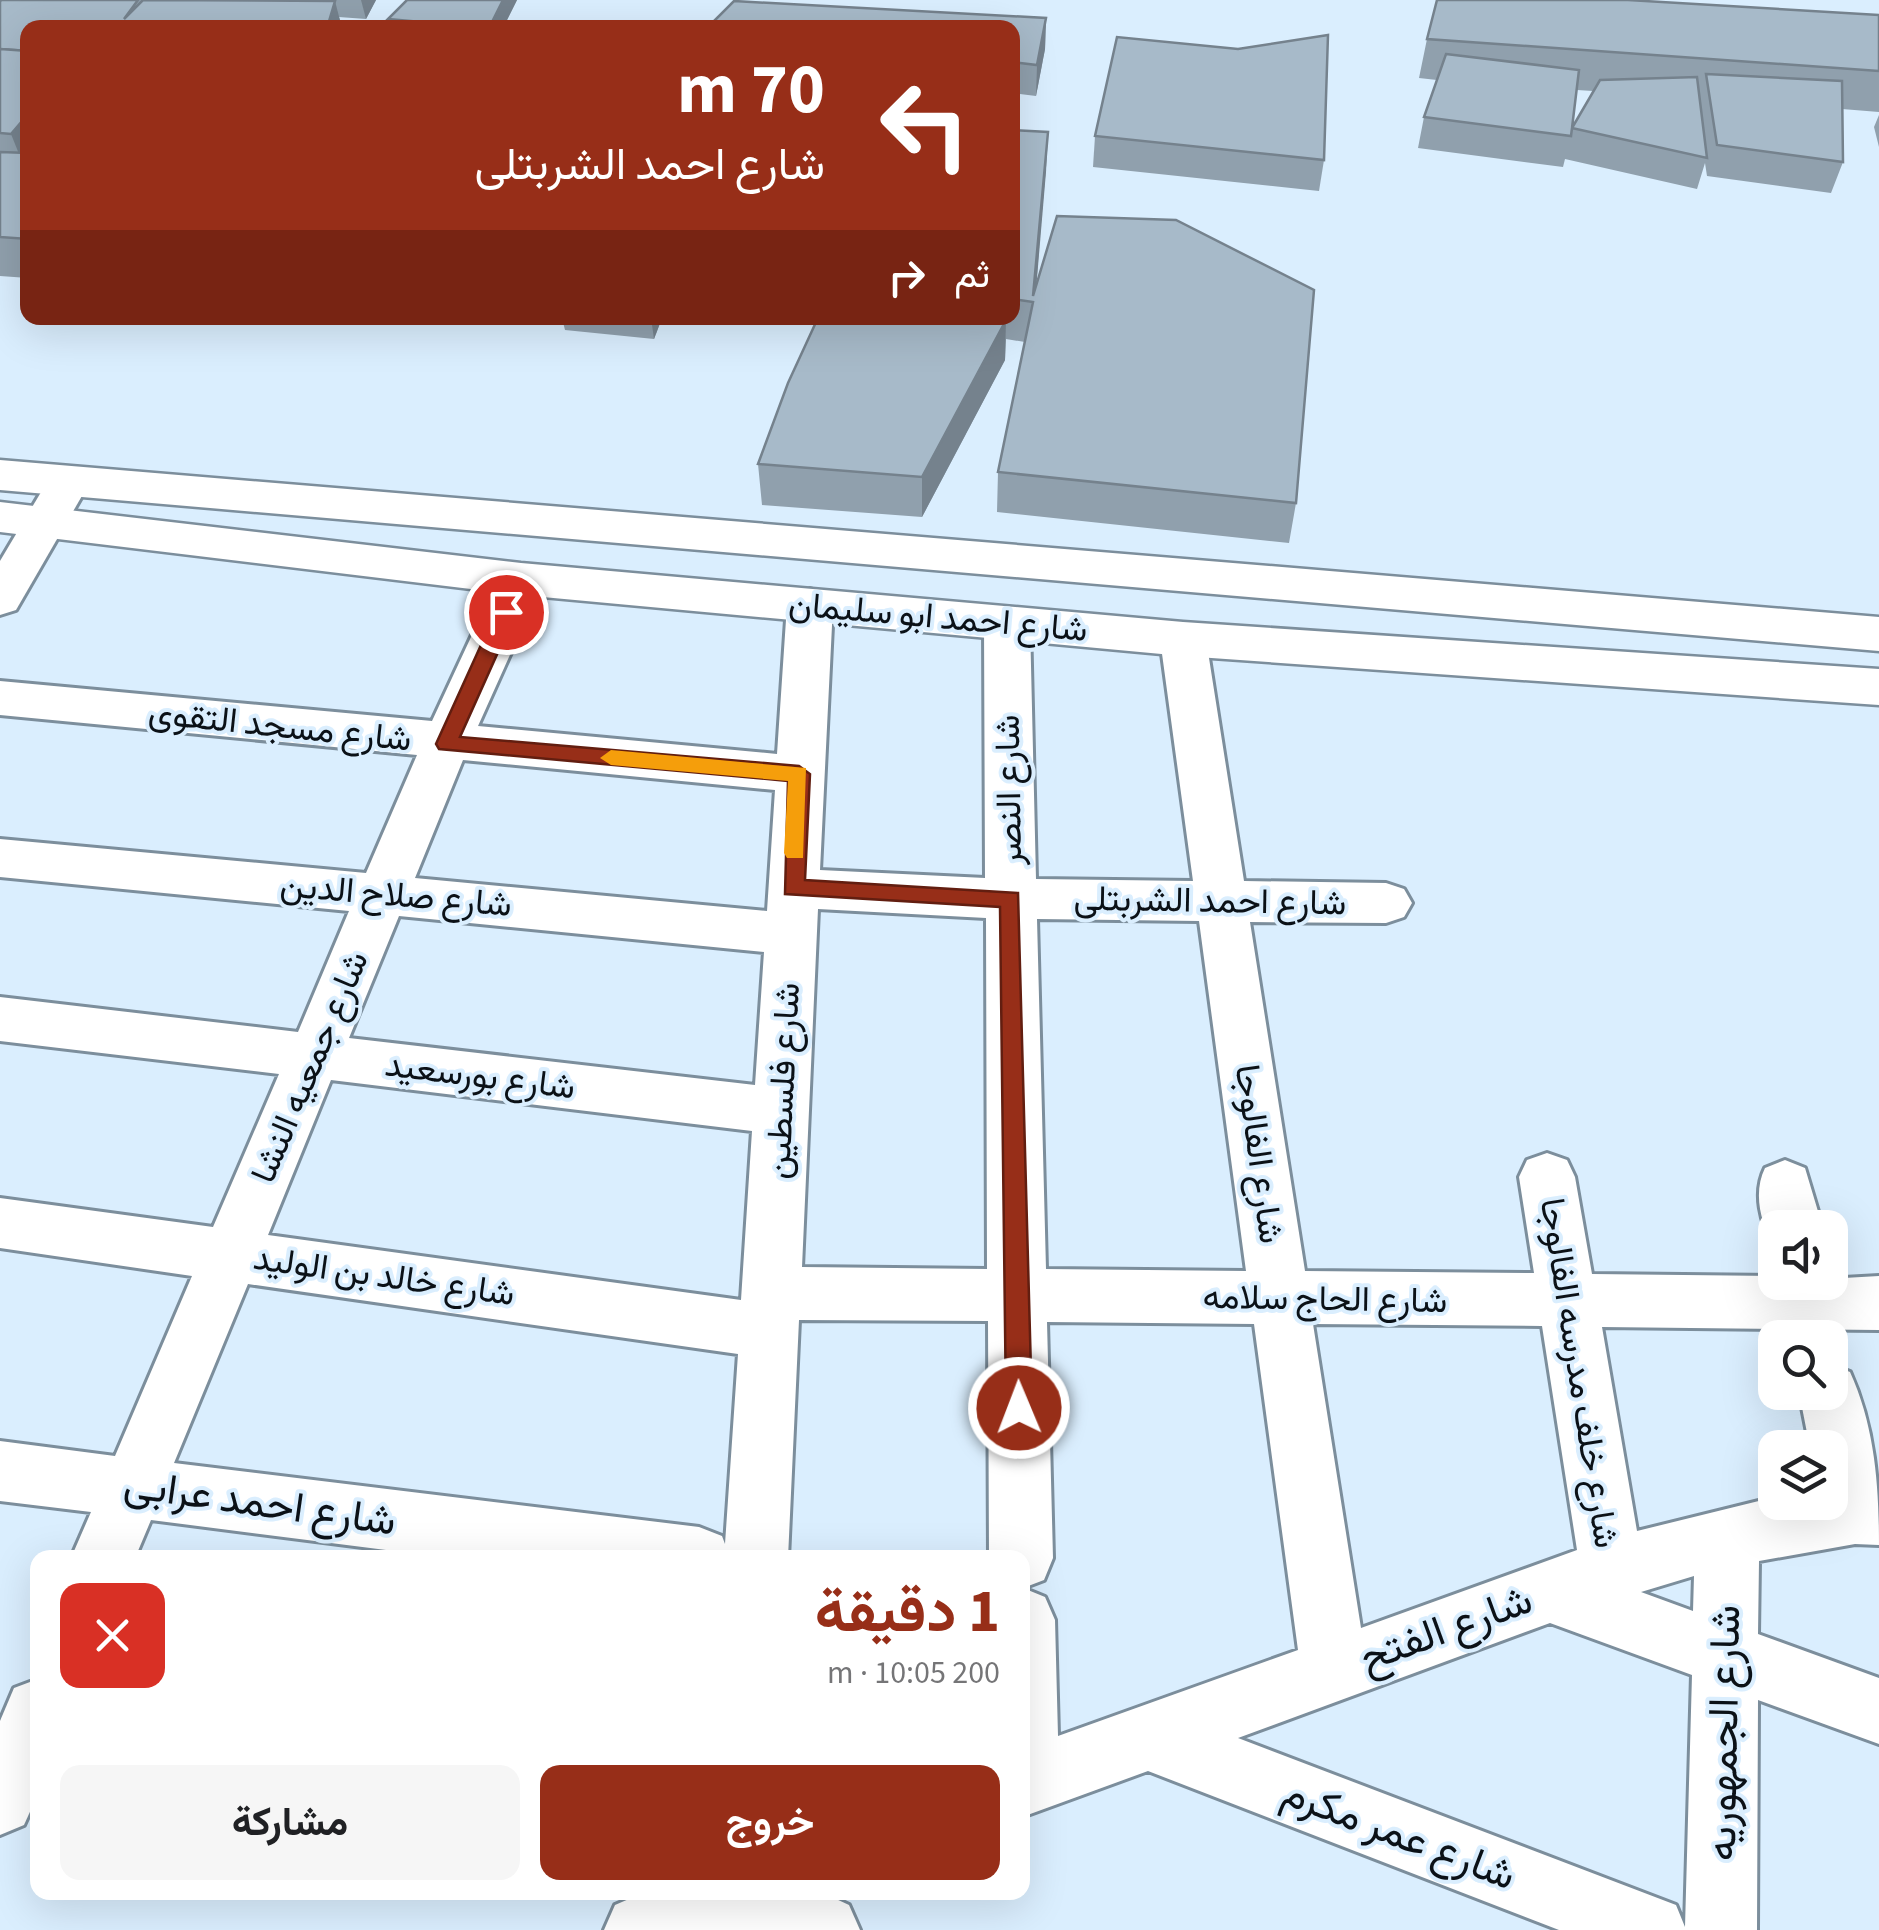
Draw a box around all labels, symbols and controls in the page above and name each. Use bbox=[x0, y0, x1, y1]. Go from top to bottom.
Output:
text: 70 m bbox=[677, 40, 825, 140]
icon: left bbox=[860, 60, 990, 190]
text: شارع احمد الشربتلى bbox=[475, 133, 825, 197]
text: ثم bbox=[954, 248, 990, 302]
icon: right bbox=[879, 250, 934, 305]
pin bbox=[464, 570, 549, 655]
street label: شارع احمد ابو سليمان bbox=[786, 579, 1090, 655]
icon: arrive bbox=[479, 585, 534, 640]
street label: شارع مسجد التقوى bbox=[146, 687, 414, 765]
street label: شارع النصر bbox=[983, 714, 1035, 867]
street label: شارع صلاح الدين bbox=[278, 860, 514, 930]
street label: شارع احمد الشربتلى bbox=[1073, 874, 1347, 928]
street label: شارع جمعيه النشا bbox=[239, 943, 381, 1191]
street label: شارع فلسطين bbox=[753, 981, 813, 1181]
street label: شارع بورسعيد bbox=[382, 1040, 578, 1112]
street label: شارع الفالوجا bbox=[1222, 1061, 1296, 1247]
street label: شارع خلف مدرسه الفالوجا bbox=[1527, 1194, 1631, 1552]
map controls bbox=[1758, 1210, 1848, 1520]
button: sound bbox=[1758, 1210, 1848, 1300]
street label: شارع خالد بن الوليد bbox=[250, 1233, 518, 1319]
street label: شارع الحاج سلامه bbox=[1202, 1272, 1448, 1326]
button: search bbox=[1758, 1320, 1848, 1410]
position arrow bbox=[967, 1356, 1071, 1460]
button: layers bbox=[1758, 1430, 1848, 1520]
street label: شارع احمد عرابى bbox=[120, 1454, 400, 1552]
text: 1 دقيقة bbox=[815, 1570, 1000, 1655]
street label: شارع الفتح bbox=[1351, 1570, 1541, 1688]
button: close bbox=[60, 1583, 165, 1688]
street label: شارع الجمهوريه bbox=[1692, 1604, 1756, 1862]
text: 200 m · 10:05 bbox=[827, 1650, 1000, 1696]
street label: شارع عمر مكرم bbox=[1274, 1762, 1524, 1906]
button: مشاركة bbox=[60, 1765, 520, 1880]
button: خروج bbox=[540, 1765, 1000, 1880]

